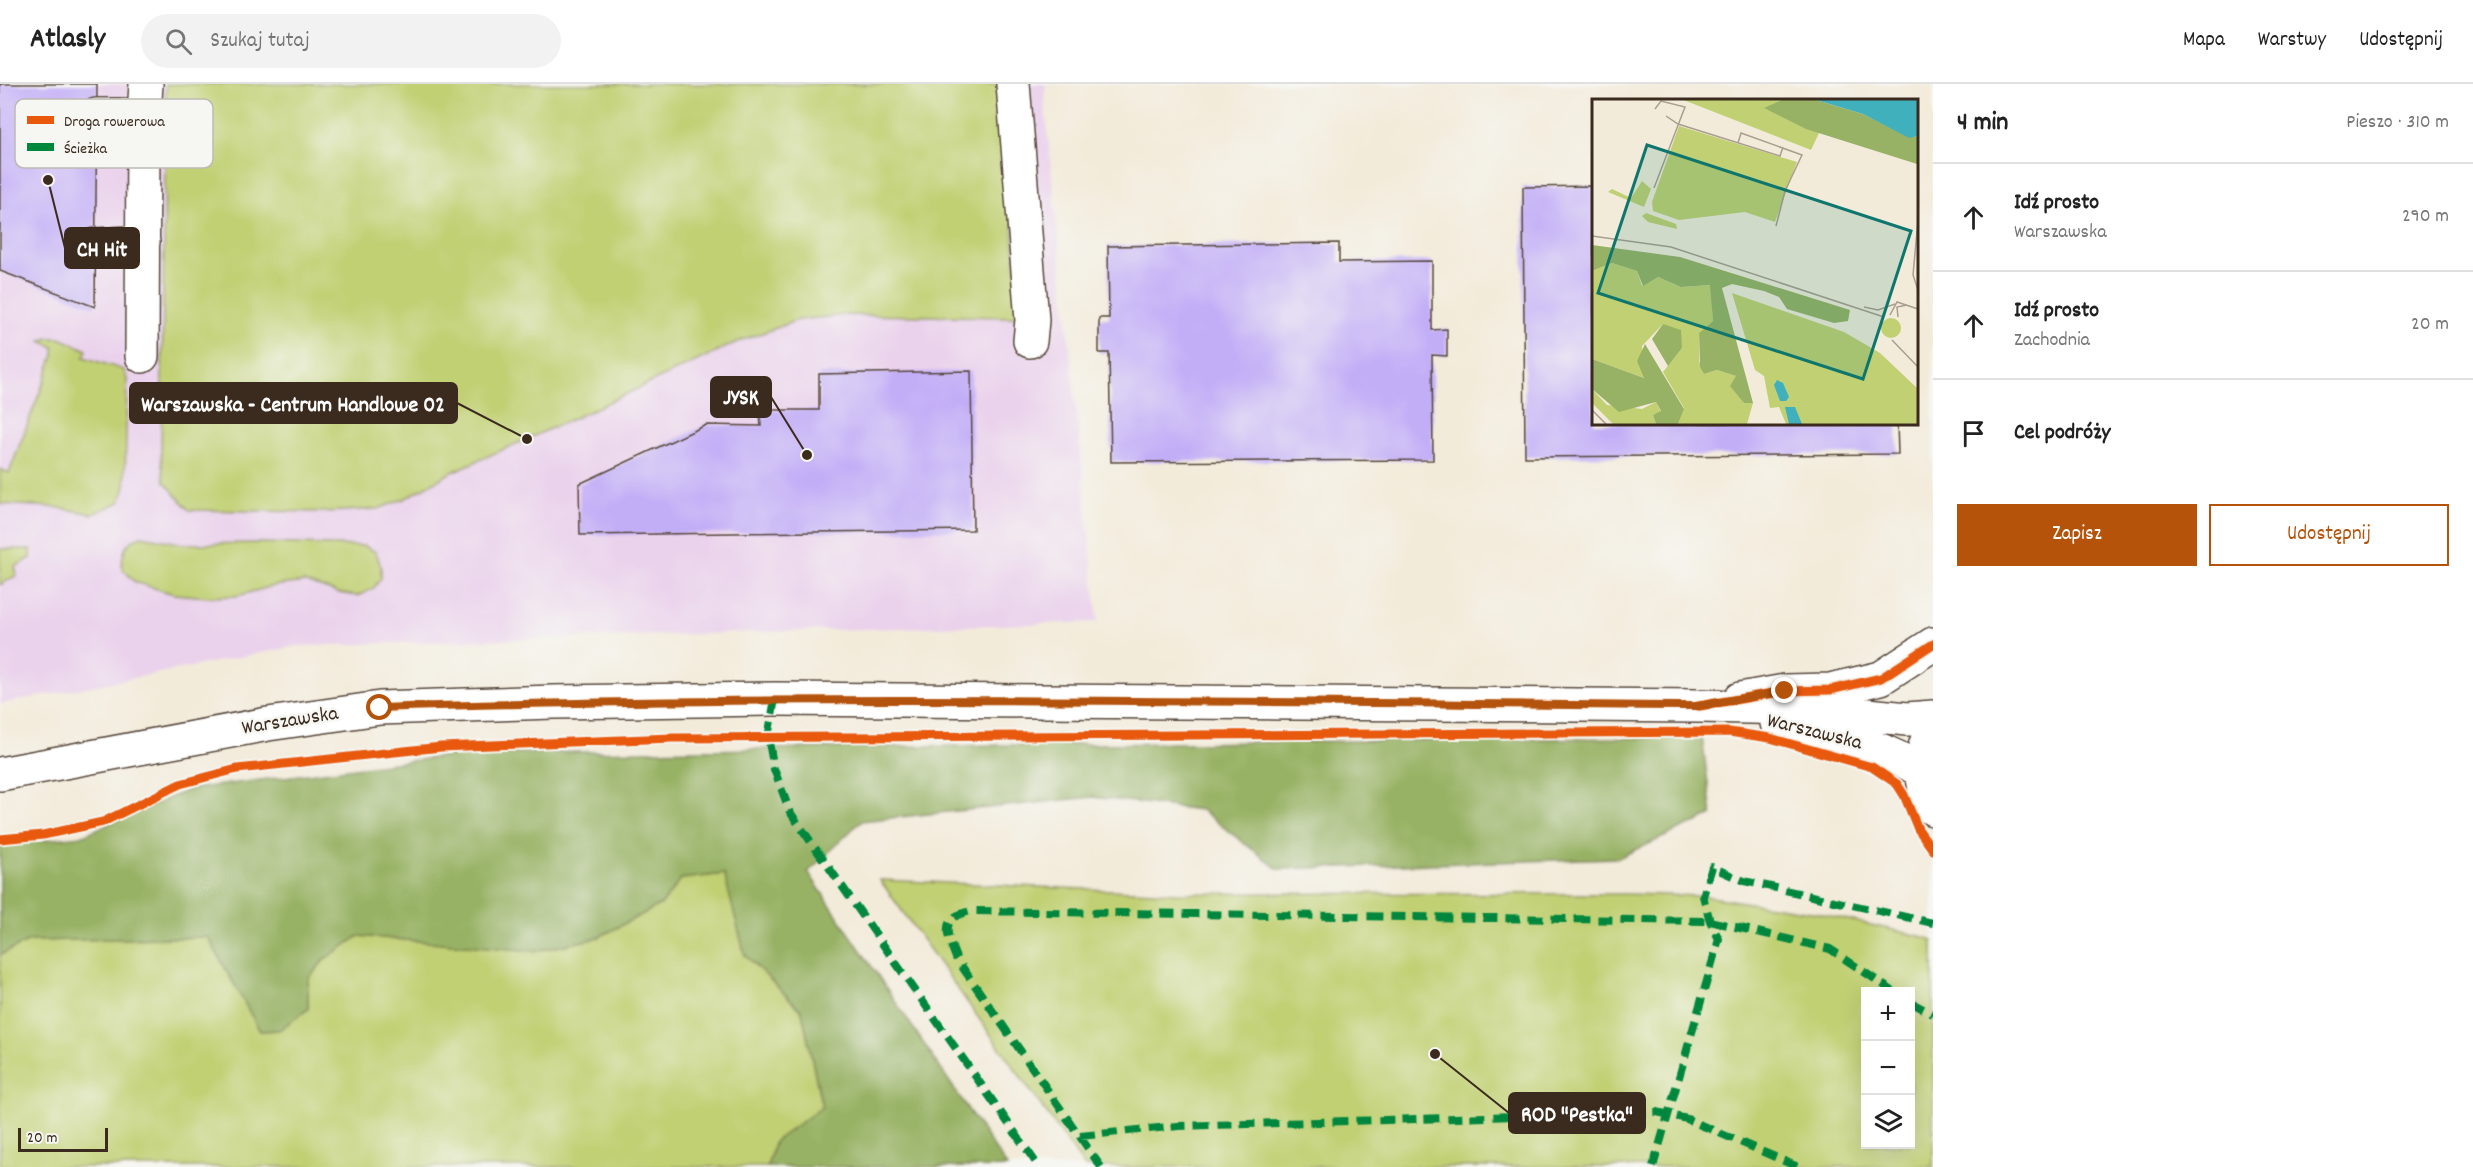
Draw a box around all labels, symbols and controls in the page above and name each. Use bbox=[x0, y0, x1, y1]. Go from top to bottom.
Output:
search box bbox=[141, 14, 561, 68]
text: Atlasly bbox=[30, 21, 105, 61]
icon: search bbox=[162, 25, 195, 58]
text: Szukaj tutaj bbox=[210, 26, 310, 57]
text: Mapa bbox=[2183, 26, 2225, 56]
text: Warstwy bbox=[2258, 26, 2326, 56]
text: Udostępnij bbox=[2359, 26, 2443, 56]
legend bbox=[15, 99, 213, 168]
inset map bbox=[1592, 99, 1918, 424]
text: 4 min bbox=[1957, 105, 2008, 142]
text: Pieszo · 310 m bbox=[2346, 109, 2449, 137]
text: Droga rowerowa bbox=[64, 111, 165, 134]
text: Ścieżka bbox=[64, 138, 108, 161]
text: Idź prosto bbox=[2014, 188, 2099, 219]
icon: ahead bbox=[1957, 201, 1990, 234]
text: 290 m bbox=[2402, 203, 2449, 231]
text: Warszawska bbox=[2014, 219, 2107, 247]
callout: CH Hit bbox=[65, 228, 139, 268]
text: CH Hit bbox=[77, 236, 128, 267]
text: Idź prosto bbox=[2014, 296, 2099, 327]
icon: ahead bbox=[1957, 309, 1990, 342]
text: 20 m bbox=[2411, 311, 2449, 339]
text: Zachodnia bbox=[2014, 327, 2090, 355]
callout: JYSK bbox=[711, 377, 771, 417]
callout: Warszawska - Centrum Handlowe 02 bbox=[130, 383, 457, 423]
text: JYSK bbox=[723, 384, 759, 415]
text: Warszawska - Centrum Handlowe 02 bbox=[141, 391, 445, 422]
icon: arrive bbox=[1957, 417, 1990, 450]
text: Cel podróży bbox=[2014, 418, 2110, 449]
button: Zapisz bbox=[1957, 504, 2197, 566]
button: Udostępnij bbox=[2209, 504, 2449, 566]
route end bbox=[1771, 677, 1797, 703]
route start bbox=[366, 694, 392, 720]
street label: Warszawska bbox=[240, 699, 341, 744]
street label: Warszawska bbox=[1763, 707, 1866, 760]
map controls bbox=[1861, 987, 1915, 1149]
button: + bbox=[1861, 987, 1915, 1041]
button: − bbox=[1861, 1041, 1915, 1095]
callout: ROD "Pestka" bbox=[1509, 1093, 1645, 1133]
button: layers bbox=[1861, 1095, 1915, 1149]
text: ROD "Pestka" bbox=[1521, 1101, 1633, 1132]
scale bar bbox=[18, 1125, 108, 1152]
text: 20 m bbox=[27, 1127, 57, 1150]

